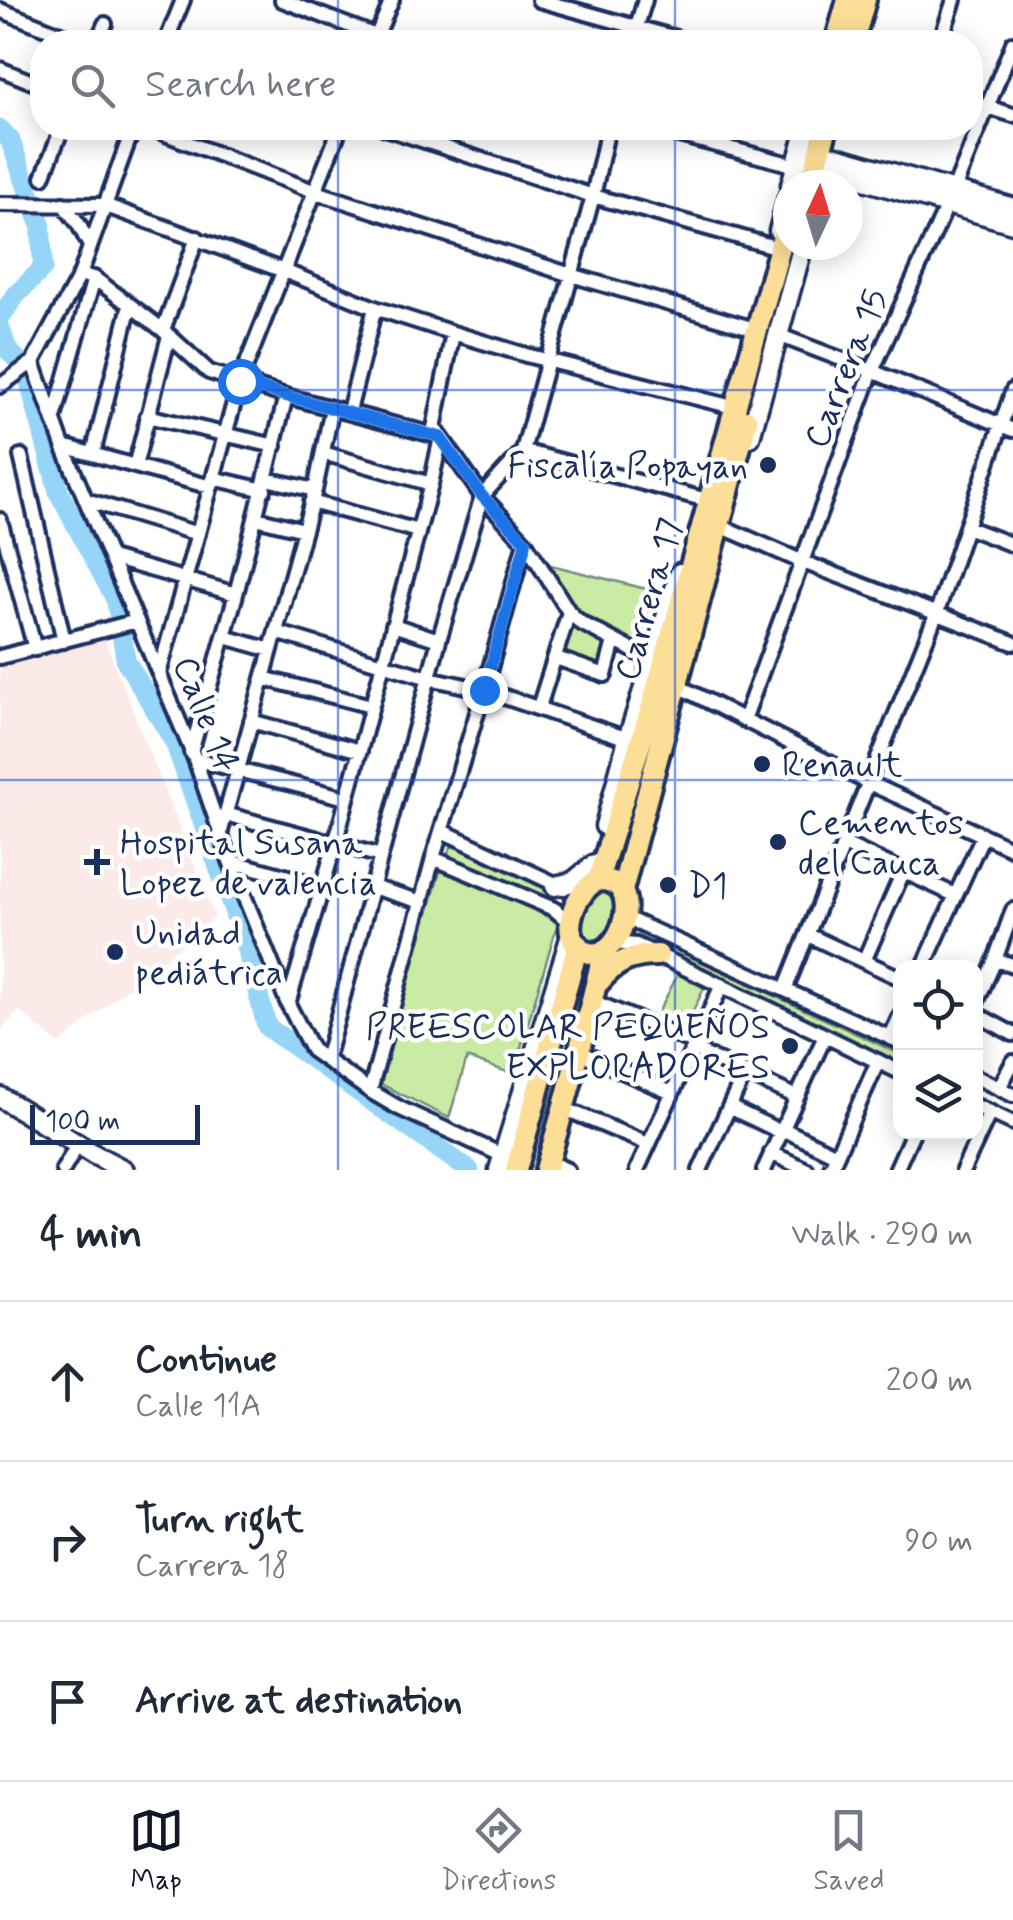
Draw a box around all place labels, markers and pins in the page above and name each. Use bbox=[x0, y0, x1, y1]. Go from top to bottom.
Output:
place label: Fiscalía Popayan bbox=[508, 444, 748, 490]
marker: Fiscalía Popayan bbox=[757, 454, 779, 476]
place label: Renault bbox=[782, 743, 903, 789]
marker: Renault bbox=[751, 753, 773, 775]
place label: Cementos del Cauca bbox=[798, 801, 964, 887]
place label: Hospital Susana Lopez de valencia bbox=[120, 821, 377, 907]
marker: Cementos del Cauca bbox=[767, 831, 789, 853]
marker: Hospital Susana Lopez de valencia bbox=[84, 849, 110, 875]
place label: D1 bbox=[688, 864, 728, 910]
marker: D1 bbox=[657, 874, 679, 896]
place label: Unidad pediátrica bbox=[135, 911, 283, 997]
marker: Unidad pediátrica bbox=[104, 941, 126, 963]
place label: PREESCOLAR PEQUEÑOS EXPLORADORES bbox=[366, 1005, 770, 1091]
marker: PREESCOLAR PEQUEÑOS EXPLORADORES bbox=[779, 1035, 801, 1057]

